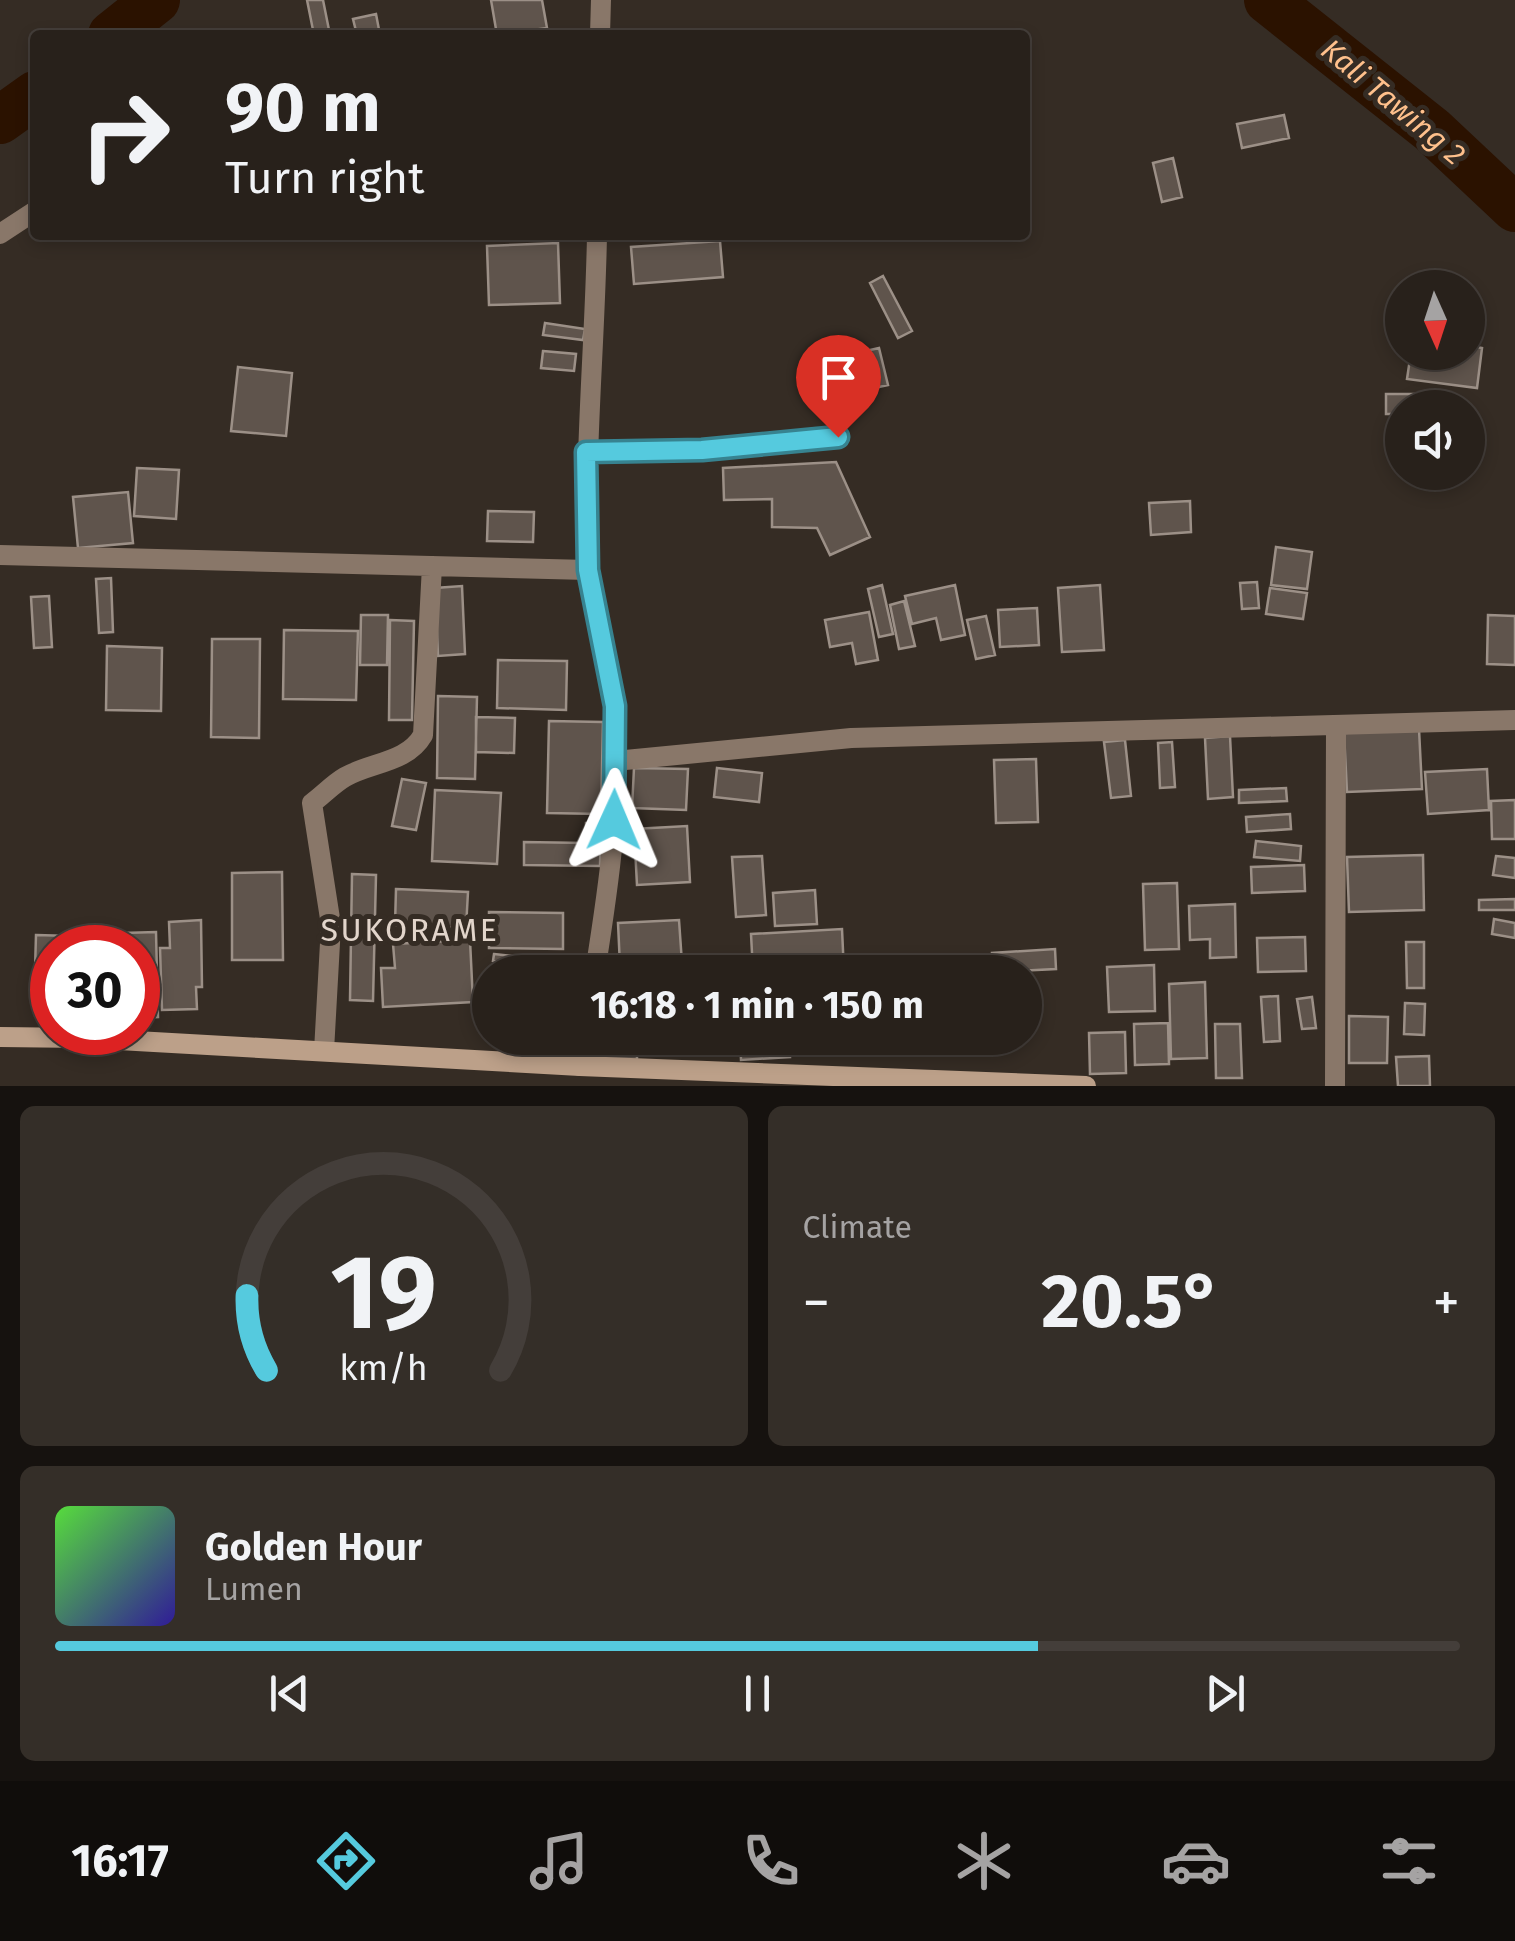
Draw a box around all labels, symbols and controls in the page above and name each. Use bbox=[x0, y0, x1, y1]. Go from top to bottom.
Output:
water label: Kali Tawing 2 bbox=[1314, 31, 1472, 173]
text: 90 m bbox=[225, 66, 381, 150]
icon: right bbox=[60, 70, 190, 200]
text: Turn right bbox=[225, 151, 424, 205]
north arrow bbox=[1385, 270, 1485, 370]
map controls bbox=[1385, 270, 1485, 490]
pin bbox=[796, 335, 881, 438]
icon: arrive bbox=[811, 350, 866, 405]
button: sound bbox=[1385, 390, 1485, 490]
position arrow bbox=[562, 768, 666, 872]
district label: SUKORAME bbox=[321, 911, 499, 949]
speed limit sign: 30 bbox=[30, 925, 160, 1055]
text: 16:18 · 1 min · 150 m bbox=[590, 982, 924, 1028]
text: Climate bbox=[803, 1208, 912, 1246]
text: 19 bbox=[331, 1231, 437, 1356]
text: 20.5° bbox=[1041, 1257, 1221, 1347]
text: − bbox=[803, 1270, 830, 1336]
text: + bbox=[1433, 1270, 1460, 1336]
text: km/h bbox=[340, 1347, 428, 1389]
text: Golden Hour bbox=[205, 1524, 422, 1570]
text: Lumen bbox=[205, 1570, 303, 1608]
icon: previous bbox=[262, 1666, 317, 1721]
icon: pause bbox=[730, 1666, 785, 1721]
icon: next bbox=[1198, 1666, 1253, 1721]
icon: directions bbox=[311, 1826, 381, 1896]
icon: music bbox=[524, 1826, 594, 1896]
icon: phone bbox=[736, 1826, 806, 1896]
icon: climate bbox=[949, 1826, 1019, 1896]
icon: car bbox=[1161, 1826, 1231, 1896]
icon: filters bbox=[1374, 1826, 1444, 1896]
text: 16:17 bbox=[71, 1834, 169, 1888]

